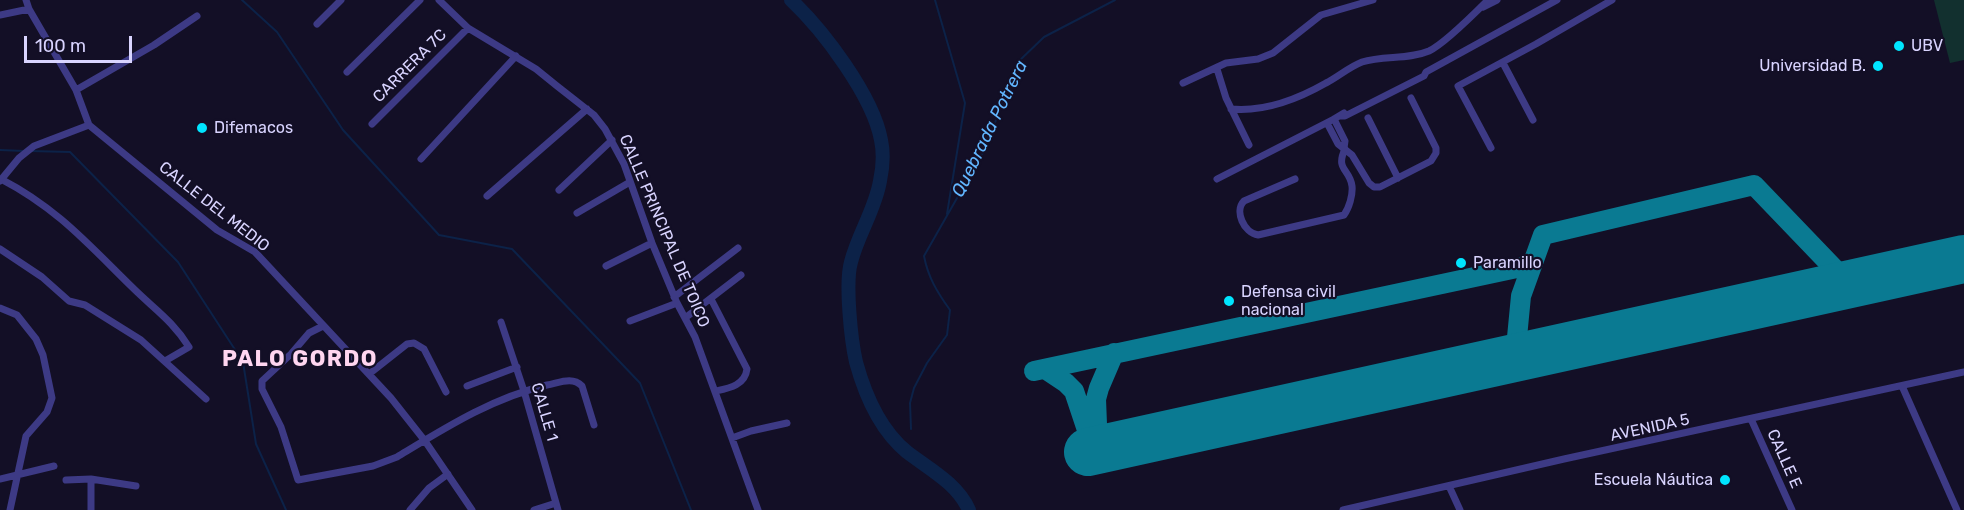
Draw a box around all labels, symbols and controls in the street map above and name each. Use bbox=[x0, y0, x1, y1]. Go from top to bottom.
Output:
scale bar bbox=[27, 24, 135, 62]
street label: CARRERA 7C bbox=[369, 25, 451, 107]
text: 100 m bbox=[35, 35, 86, 57]
place label: UBV bbox=[1911, 36, 1943, 56]
marker: UBV bbox=[1892, 39, 1906, 53]
place label: Universidad B. bbox=[1759, 56, 1866, 76]
water label: Quebrada Potrera bbox=[947, 57, 1033, 201]
marker: Universidad B. bbox=[1871, 59, 1885, 73]
place label: Difemacos bbox=[214, 118, 293, 138]
marker: Difemacos bbox=[195, 121, 209, 135]
street label: CALLE PRINCIPAL DE TOICO bbox=[615, 132, 713, 330]
street label: CALLE DEL MEDIO bbox=[155, 158, 273, 256]
place label: Paramillo bbox=[1473, 253, 1542, 273]
marker: Paramillo bbox=[1454, 256, 1468, 270]
place label: Defensa civil nacional bbox=[1241, 282, 1336, 320]
marker: Defensa civil nacional bbox=[1222, 294, 1236, 308]
district label: PALO GORDO bbox=[222, 347, 378, 373]
street label: CALLE 1 bbox=[527, 381, 561, 443]
street label: AVENIDA 5 bbox=[1609, 410, 1691, 446]
street label: CALLE E bbox=[1763, 427, 1805, 491]
place label: Escuela Náutica bbox=[1594, 470, 1713, 490]
marker: Escuela Náutica bbox=[1718, 473, 1732, 487]

